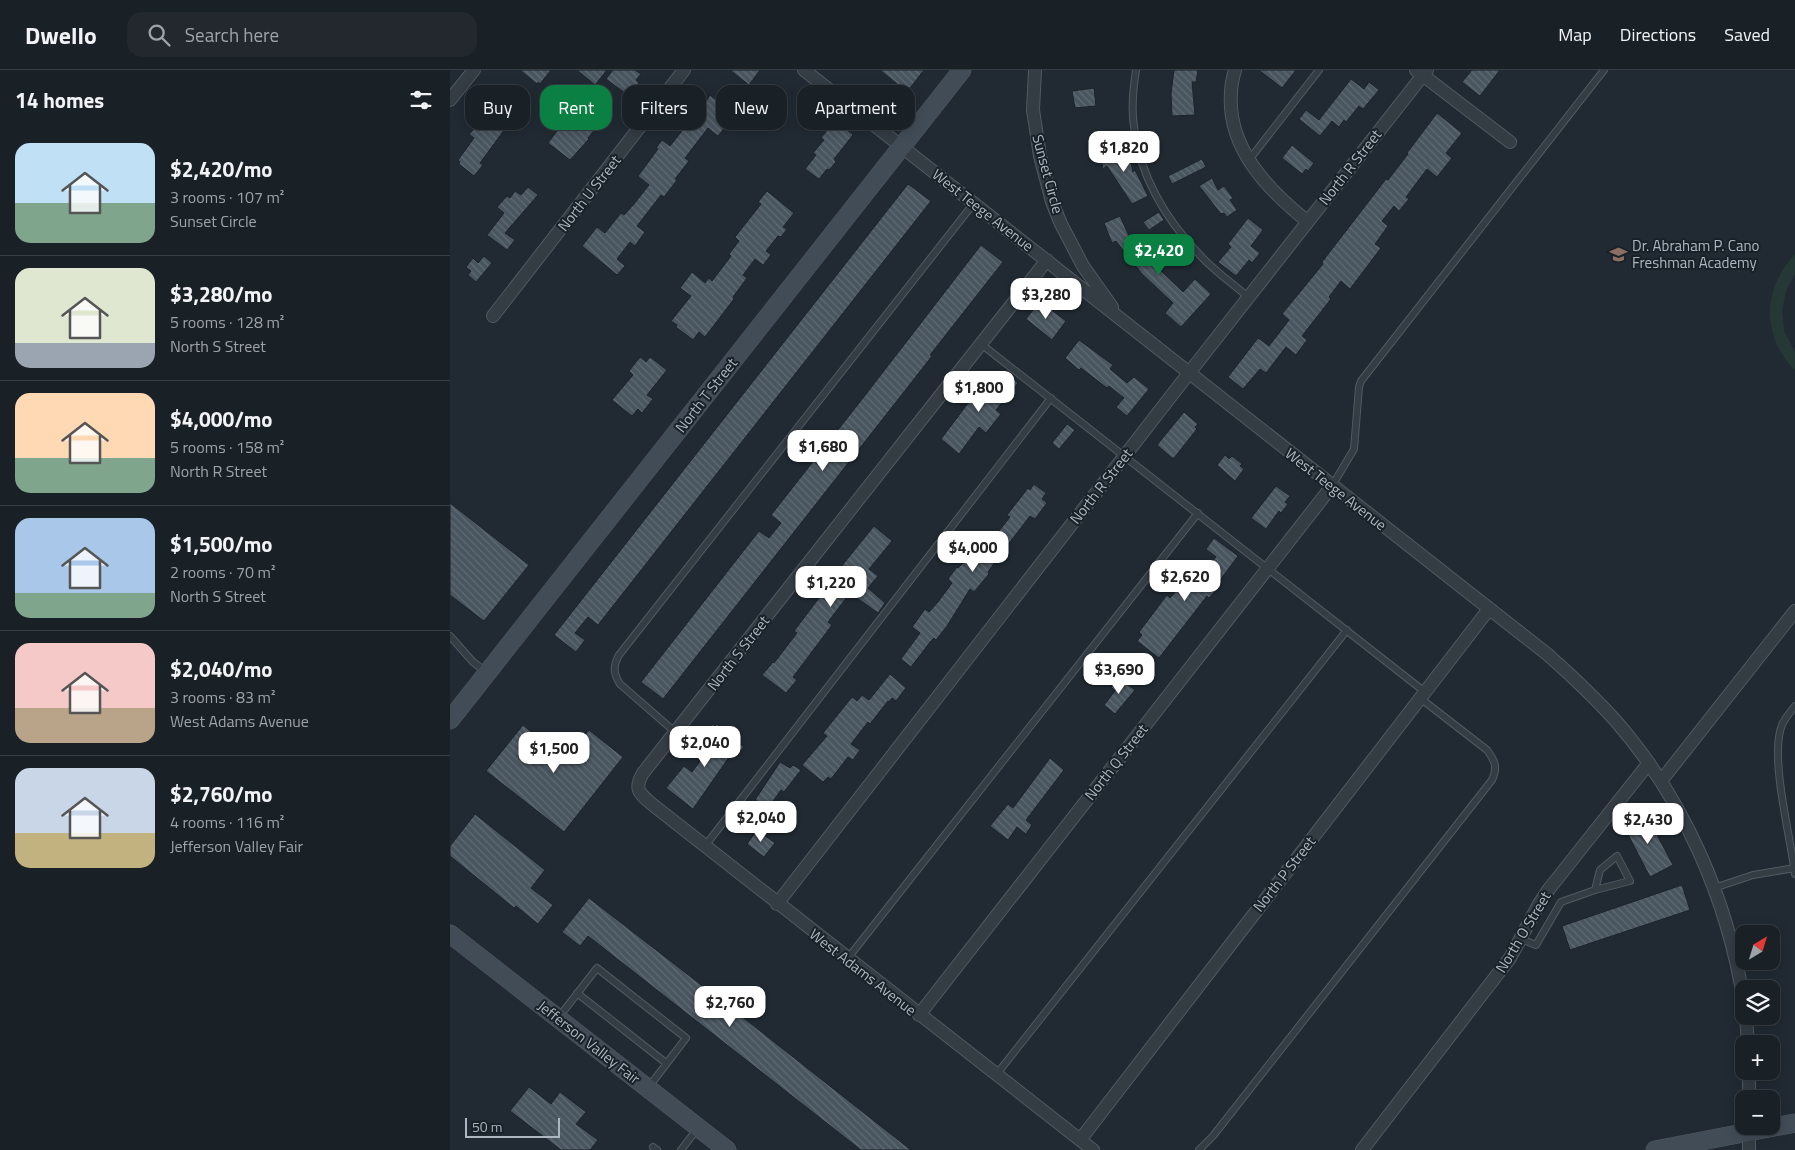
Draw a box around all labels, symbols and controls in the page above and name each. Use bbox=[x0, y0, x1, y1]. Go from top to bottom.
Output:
search box bbox=[127, 12, 477, 57]
text: Dwello bbox=[25, 17, 97, 53]
text: Search here bbox=[185, 20, 279, 49]
icon: search bbox=[145, 21, 173, 49]
text: Map bbox=[1558, 21, 1592, 48]
text: Directions bbox=[1620, 21, 1696, 48]
text: Saved bbox=[1724, 21, 1770, 48]
text: 14 homes bbox=[15, 84, 104, 116]
chip: Buy bbox=[465, 85, 530, 130]
chip: Rent bbox=[540, 85, 612, 130]
chip: Filters bbox=[622, 85, 706, 130]
chip: New bbox=[716, 85, 787, 130]
chip: Apartment bbox=[797, 85, 915, 130]
icon: filters bbox=[407, 86, 435, 114]
street label: North R Street bbox=[1313, 123, 1388, 210]
pin: $1,820 bbox=[1083, 131, 1165, 173]
street label: Sunset Circle bbox=[1026, 132, 1070, 216]
text: $1,820 bbox=[1099, 135, 1149, 159]
street label: North U Street bbox=[552, 149, 627, 236]
text: $2,420/mo bbox=[170, 153, 272, 185]
icon: home bbox=[55, 163, 115, 223]
street label: West Teege Avenue bbox=[927, 163, 1039, 257]
text: 3 rooms · 107 m² bbox=[170, 185, 284, 209]
text: Sunset Circle bbox=[170, 209, 257, 233]
pin: $2,420 bbox=[1118, 234, 1200, 276]
place label: Dr. Abraham P. Cano Freshman Academy bbox=[1632, 234, 1759, 274]
text: $2,420 bbox=[1134, 238, 1184, 262]
school or university icon: Dr. Abraham P. Cano Freshman Academy bbox=[1608, 244, 1628, 264]
text: $3,280/mo bbox=[170, 278, 272, 310]
pin: $3,280 bbox=[1005, 278, 1087, 320]
text: $3,280 bbox=[1021, 282, 1071, 306]
icon: home bbox=[55, 288, 115, 348]
text: 5 rooms · 128 m² bbox=[170, 310, 284, 334]
text: North S Street bbox=[170, 334, 266, 358]
street label: North T Street bbox=[669, 352, 743, 437]
pin: $1,800 bbox=[938, 370, 1020, 413]
text: $1,800 bbox=[954, 375, 1004, 399]
text: $4,000/mo bbox=[170, 403, 272, 435]
icon: home bbox=[55, 413, 115, 473]
pin: $1,680 bbox=[782, 430, 864, 472]
text: $1,680 bbox=[798, 434, 848, 458]
text: 5 rooms · 158 m² bbox=[170, 435, 284, 459]
street label: North R Street bbox=[1064, 442, 1139, 529]
street label: West Teege Avenue bbox=[1280, 442, 1392, 536]
text: North R Street bbox=[170, 459, 267, 483]
text: $1,500/mo bbox=[170, 528, 272, 560]
pin: $4,000 bbox=[932, 530, 1014, 573]
text: $4,000 bbox=[948, 535, 998, 559]
icon: home bbox=[55, 538, 115, 598]
text: 2 rooms · 70 m² bbox=[170, 560, 275, 584]
pin: $2,620 bbox=[1144, 560, 1226, 602]
text: $2,620 bbox=[1160, 564, 1210, 588]
pin: $1,220 bbox=[790, 566, 872, 608]
text: $1,220 bbox=[806, 570, 856, 594]
text: North S Street bbox=[170, 584, 266, 608]
street label: North S Street bbox=[701, 610, 775, 696]
pin: $3,690 bbox=[1078, 652, 1160, 695]
text: $2,040/mo bbox=[170, 653, 272, 685]
text: $3,690 bbox=[1094, 657, 1144, 681]
icon: home bbox=[55, 663, 115, 723]
text: 3 rooms · 83 m² bbox=[170, 685, 275, 709]
text: West Adams Avenue bbox=[170, 709, 309, 733]
street label: North Q Street bbox=[1079, 718, 1154, 805]
pin: $2,040 bbox=[664, 726, 746, 768]
text: $2,040 bbox=[680, 730, 730, 754]
pin: $1,500 bbox=[513, 732, 595, 774]
text: $1,500 bbox=[529, 736, 579, 760]
text: $2,760/mo bbox=[170, 778, 272, 810]
icon: home bbox=[55, 788, 115, 848]
pin: $2,040 bbox=[720, 800, 802, 843]
pin: $2,430 bbox=[1607, 802, 1689, 845]
text: $2,040 bbox=[736, 805, 786, 829]
text: $2,430 bbox=[1623, 807, 1673, 831]
text: 4 rooms · 116 m² bbox=[170, 810, 284, 834]
street label: North P Street bbox=[1247, 831, 1321, 917]
text: Jefferson Valley Fair bbox=[170, 834, 303, 858]
street label: North O Street bbox=[1490, 886, 1557, 977]
street label: West Adams Avenue bbox=[805, 923, 921, 1021]
north arrow bbox=[1735, 925, 1780, 970]
map controls bbox=[1735, 925, 1780, 1135]
button: layers bbox=[1735, 980, 1780, 1025]
pin: $2,760 bbox=[689, 986, 771, 1028]
text: $2,760 bbox=[705, 990, 755, 1014]
street label: Jefferson Valley Fair bbox=[533, 995, 645, 1089]
button: + bbox=[1735, 1035, 1780, 1080]
button: − bbox=[1735, 1090, 1780, 1135]
scale bar bbox=[465, 1115, 560, 1138]
text: 50 m bbox=[472, 1116, 502, 1137]

